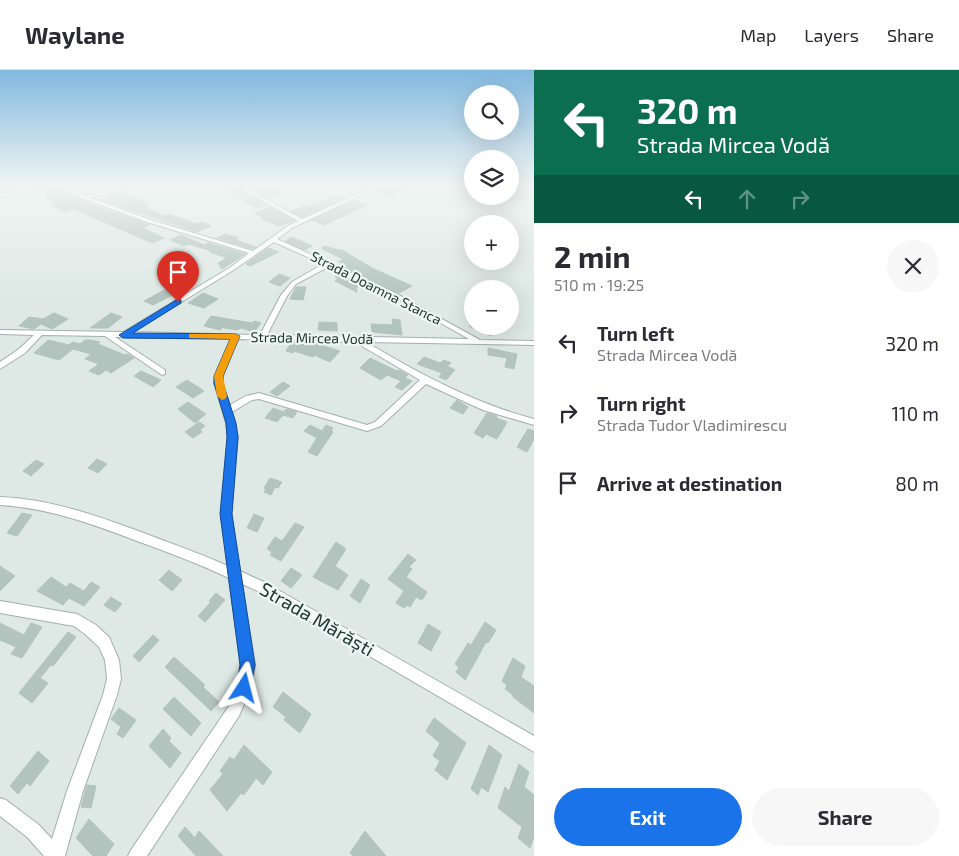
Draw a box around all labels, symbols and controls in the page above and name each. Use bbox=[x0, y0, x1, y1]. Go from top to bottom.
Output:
text: Waylane bbox=[25, 20, 125, 49]
text: Map bbox=[740, 24, 776, 46]
text: Layers bbox=[804, 24, 859, 46]
text: Share bbox=[887, 24, 934, 46]
map controls bbox=[464, 85, 519, 335]
button: search bbox=[464, 85, 519, 140]
text: 320 m bbox=[637, 89, 738, 131]
icon: left bbox=[554, 90, 619, 155]
text: Strada Mircea Vodă bbox=[637, 131, 830, 157]
button: layers bbox=[464, 150, 519, 205]
icon: left bbox=[680, 185, 708, 213]
icon: ahead bbox=[733, 185, 761, 213]
icon: right bbox=[786, 185, 814, 213]
button: + bbox=[464, 215, 519, 270]
text: 2 min bbox=[554, 238, 631, 274]
button: close bbox=[887, 240, 939, 292]
street label: Strada Doamna Stanca bbox=[308, 247, 445, 328]
pin bbox=[157, 251, 199, 302]
icon: arrive bbox=[164, 258, 192, 286]
text: 510 m · 19:25 bbox=[554, 275, 644, 294]
button: − bbox=[464, 280, 519, 335]
text: Turn left bbox=[597, 322, 674, 345]
street label: Strada Mircea Vodă bbox=[250, 328, 374, 347]
icon: left bbox=[554, 329, 582, 357]
text: 320 m bbox=[885, 332, 939, 355]
text: Strada Mircea Vodă bbox=[597, 345, 737, 364]
text: Turn right bbox=[597, 392, 685, 415]
icon: right bbox=[554, 399, 582, 427]
text: 110 m bbox=[892, 402, 939, 425]
text: Strada Tudor Vladimirescu bbox=[597, 415, 787, 434]
icon: arrive bbox=[554, 469, 582, 497]
text: Arrive at destination bbox=[597, 472, 782, 495]
text: 80 m bbox=[895, 472, 939, 495]
street label: Strada Mărăști bbox=[255, 577, 378, 662]
position arrow bbox=[217, 661, 269, 713]
button: Exit bbox=[554, 788, 742, 846]
button: Share bbox=[752, 788, 939, 846]

